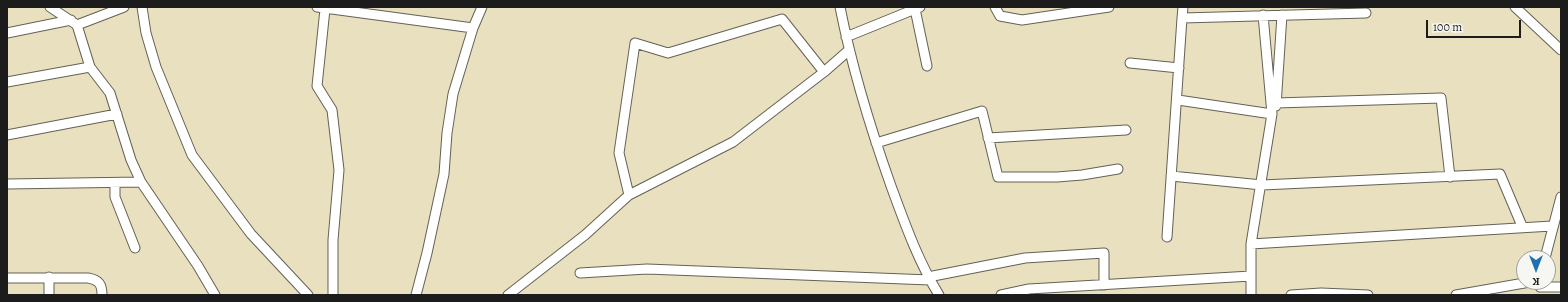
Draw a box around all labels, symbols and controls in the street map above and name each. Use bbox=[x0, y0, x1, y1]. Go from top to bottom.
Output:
scale bar bbox=[1428, 12, 1523, 38]
text: 100 m bbox=[1433, 19, 1462, 35]
north arrow bbox=[1516, 250, 1556, 290]
text: K bbox=[1532, 274, 1540, 289]

